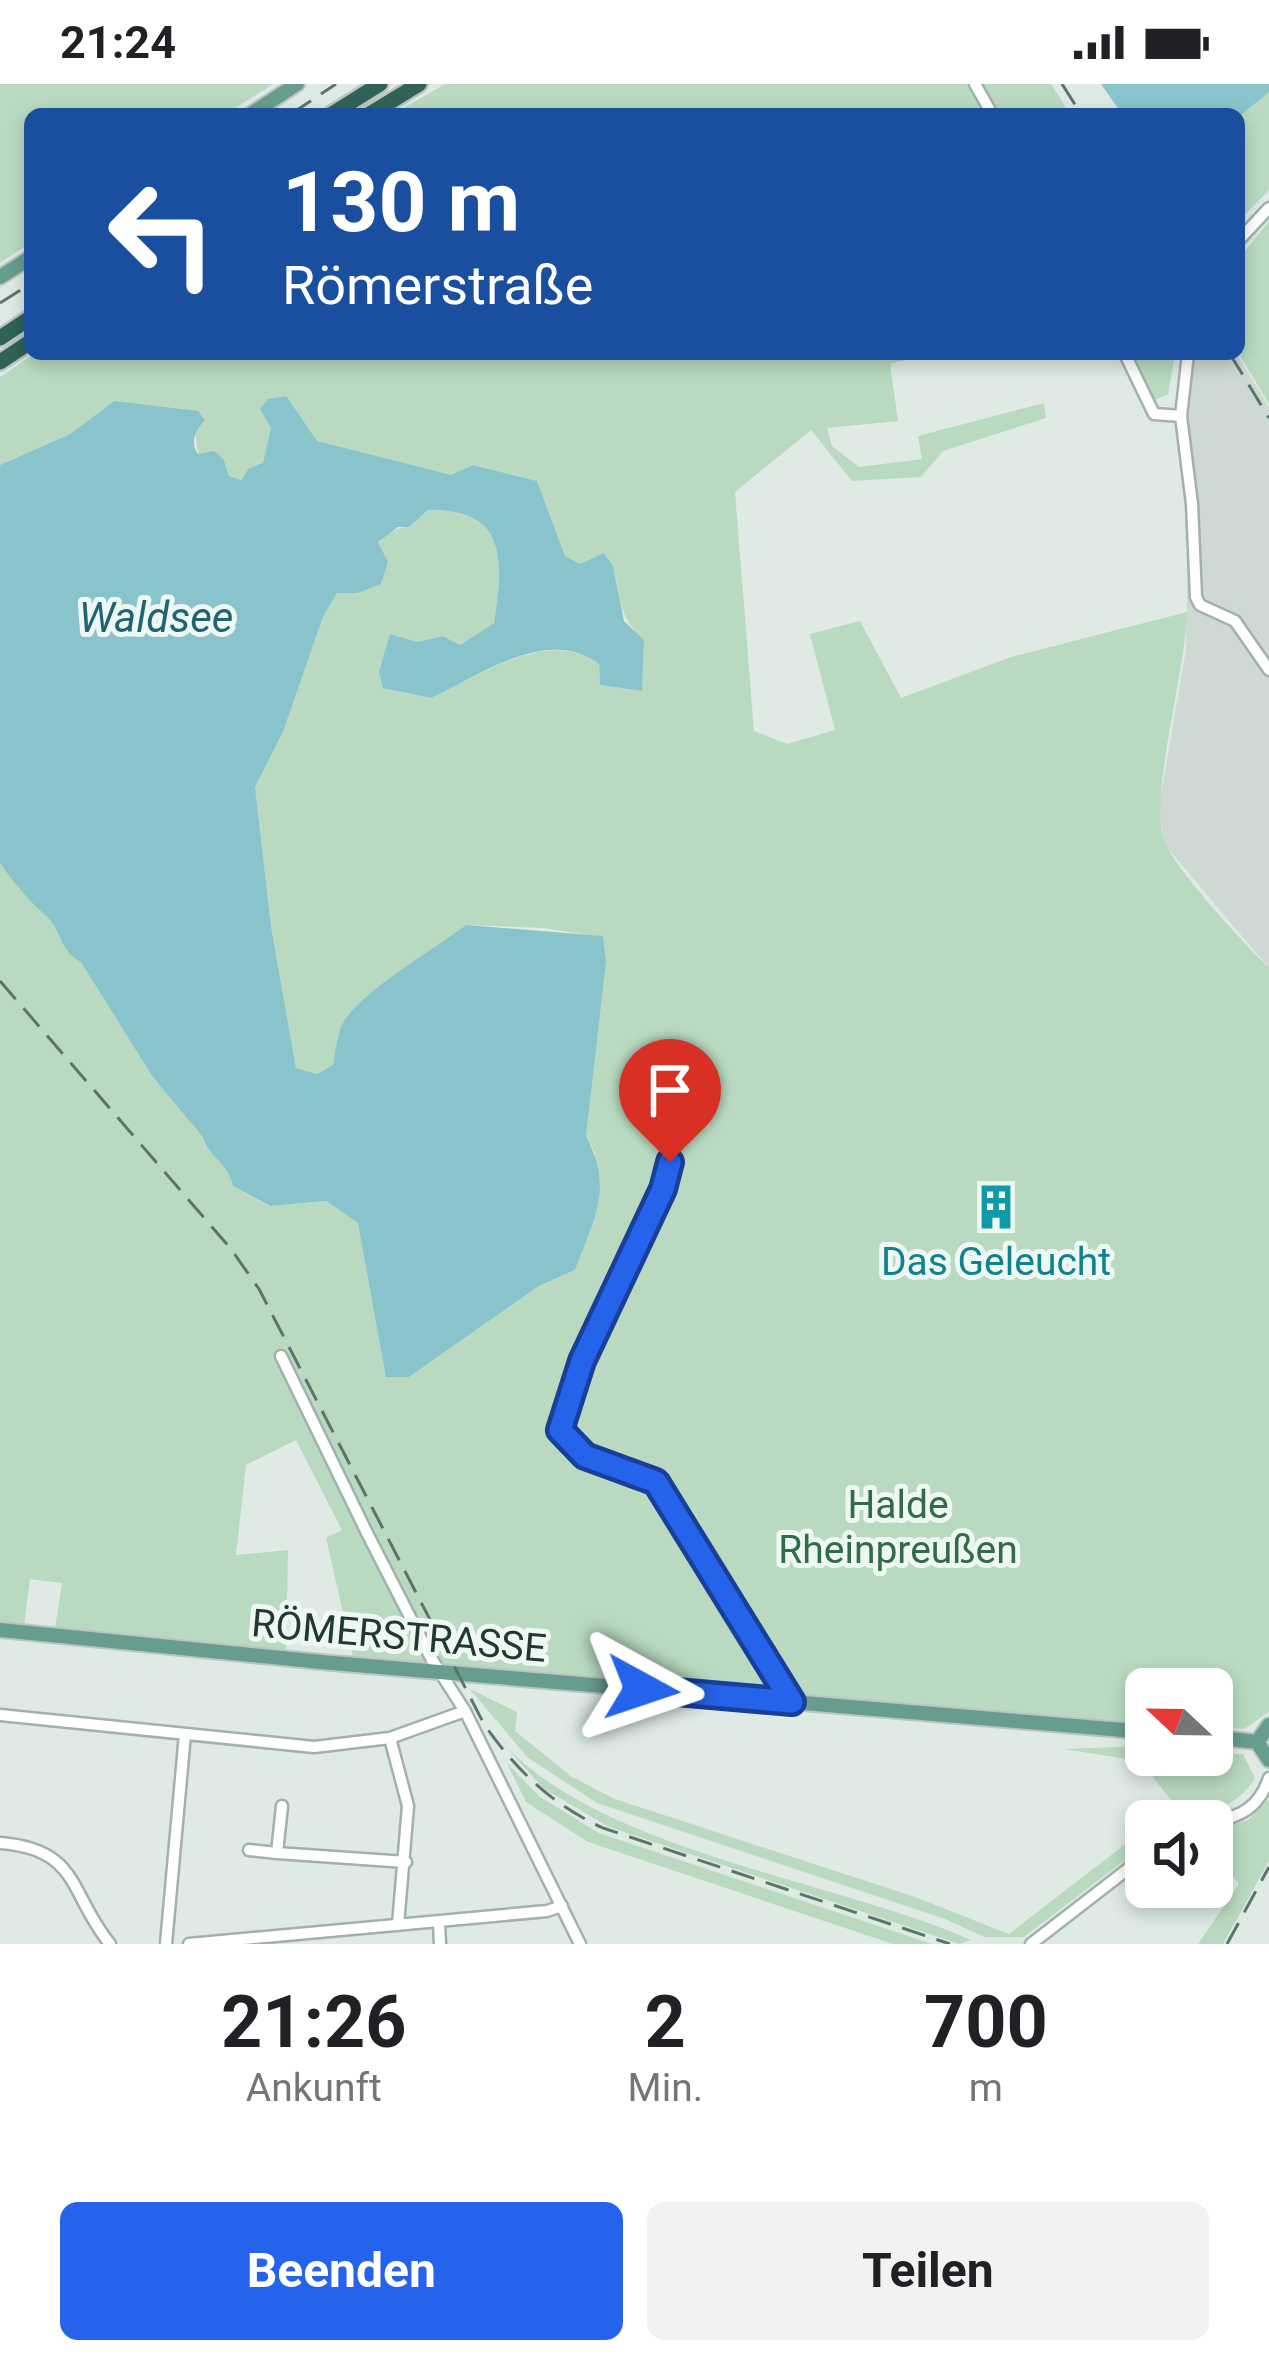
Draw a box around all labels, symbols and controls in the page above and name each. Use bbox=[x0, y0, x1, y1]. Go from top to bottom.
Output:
text: 21:24 bbox=[60, 16, 176, 69]
text: 130 m bbox=[282, 153, 520, 252]
icon: left bbox=[84, 156, 240, 312]
text: Römerstraße bbox=[282, 254, 593, 317]
water label: Waldsee bbox=[79, 593, 233, 642]
pin bbox=[619, 1039, 721, 1162]
icon: arrive bbox=[637, 1057, 703, 1123]
building icon: Das Geleucht bbox=[971, 1182, 1021, 1232]
place label: Das Geleucht bbox=[881, 1239, 1111, 1285]
park label: Halde Rheinpreußen bbox=[778, 1482, 1018, 1573]
street label: RÖMERSTRASSE bbox=[250, 1600, 548, 1672]
position arrow bbox=[579, 1626, 705, 1752]
north arrow bbox=[1125, 1668, 1233, 1776]
map controls bbox=[1125, 1668, 1233, 1908]
button: sound bbox=[1125, 1800, 1233, 1908]
text: 21:26 bbox=[221, 1980, 407, 2065]
text: 2 bbox=[645, 1980, 686, 2065]
text: 700 bbox=[924, 1980, 1048, 2065]
text: Ankunft bbox=[246, 2065, 382, 2111]
text: Min. bbox=[628, 2065, 703, 2111]
text: m bbox=[969, 2065, 1003, 2111]
button: Beenden bbox=[60, 2202, 623, 2340]
button: Teilen bbox=[647, 2202, 1209, 2340]

